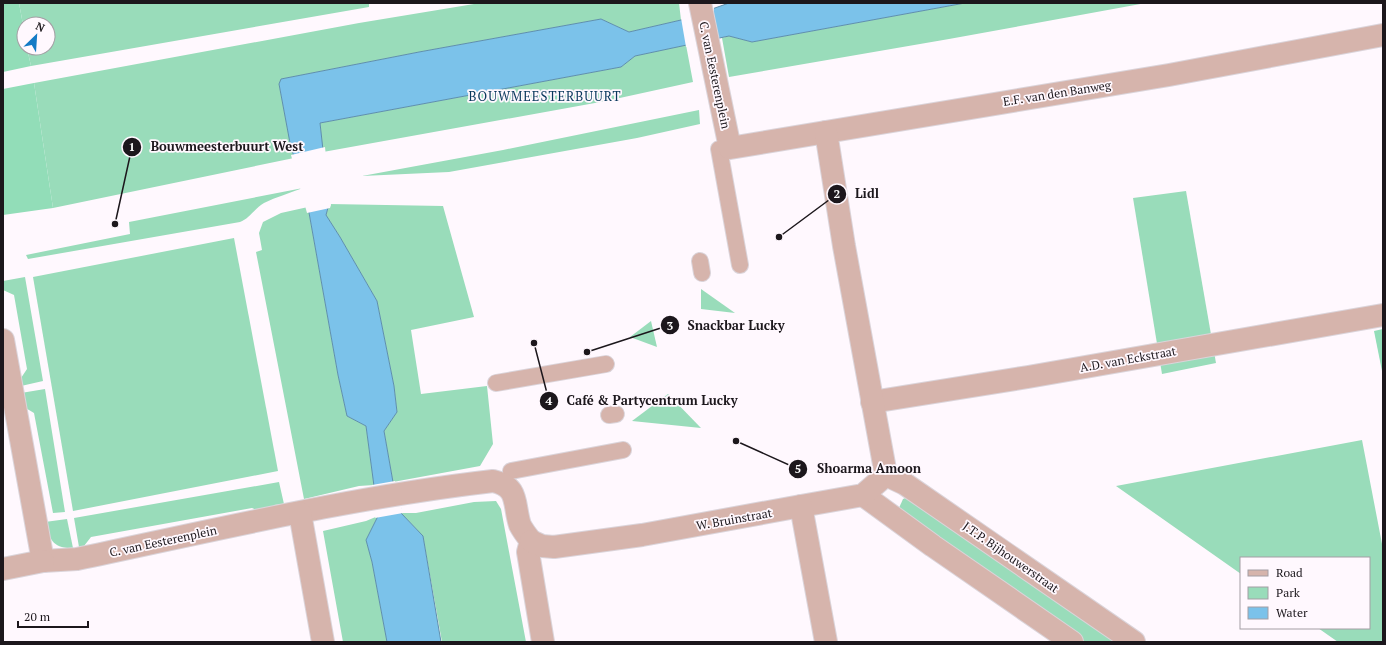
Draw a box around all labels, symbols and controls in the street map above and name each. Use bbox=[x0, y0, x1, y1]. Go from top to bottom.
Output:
north arrow bbox=[16, 16, 56, 56]
text: N bbox=[33, 19, 48, 35]
street label: C. van Eesterenplein bbox=[696, 20, 734, 130]
street label: E.F. van den Banweg bbox=[1002, 77, 1113, 109]
district label: BOUWMEESTERBUURT bbox=[469, 87, 621, 105]
callout: Bouwmeesterbuurt West bbox=[122, 134, 311, 159]
text: Bouwmeesterbuurt West bbox=[151, 137, 304, 155]
text: 1 bbox=[129, 139, 135, 154]
callout: Lidl bbox=[827, 181, 887, 206]
text: Lidl bbox=[855, 184, 879, 202]
text: 2 bbox=[834, 186, 841, 201]
callout: Snackbar Lucky bbox=[660, 313, 793, 338]
text: Snackbar Lucky bbox=[687, 316, 786, 334]
text: 3 bbox=[667, 318, 674, 333]
street label: A.D. van Eckstraat bbox=[1079, 343, 1178, 375]
callout: Café & Partycentrum Lucky bbox=[539, 388, 746, 413]
text: Café & Partycentrum Lucky bbox=[566, 391, 739, 409]
text: 4 bbox=[546, 393, 553, 408]
callout: Shoarma Amoon bbox=[788, 456, 929, 481]
text: Shoarma Amoon bbox=[817, 459, 922, 477]
text: 5 bbox=[795, 461, 801, 476]
street label: W. Bruinstraat bbox=[695, 505, 774, 533]
street label: J.T.P. Bijhouwerstraat bbox=[960, 518, 1062, 596]
street label: C. van Eesterenplein bbox=[108, 522, 218, 560]
legend bbox=[1240, 557, 1370, 629]
text: Road bbox=[1276, 565, 1303, 580]
text: Park bbox=[1276, 585, 1301, 600]
scale bar bbox=[18, 603, 88, 629]
text: Water bbox=[1276, 605, 1308, 620]
text: 20 m bbox=[24, 609, 51, 624]

